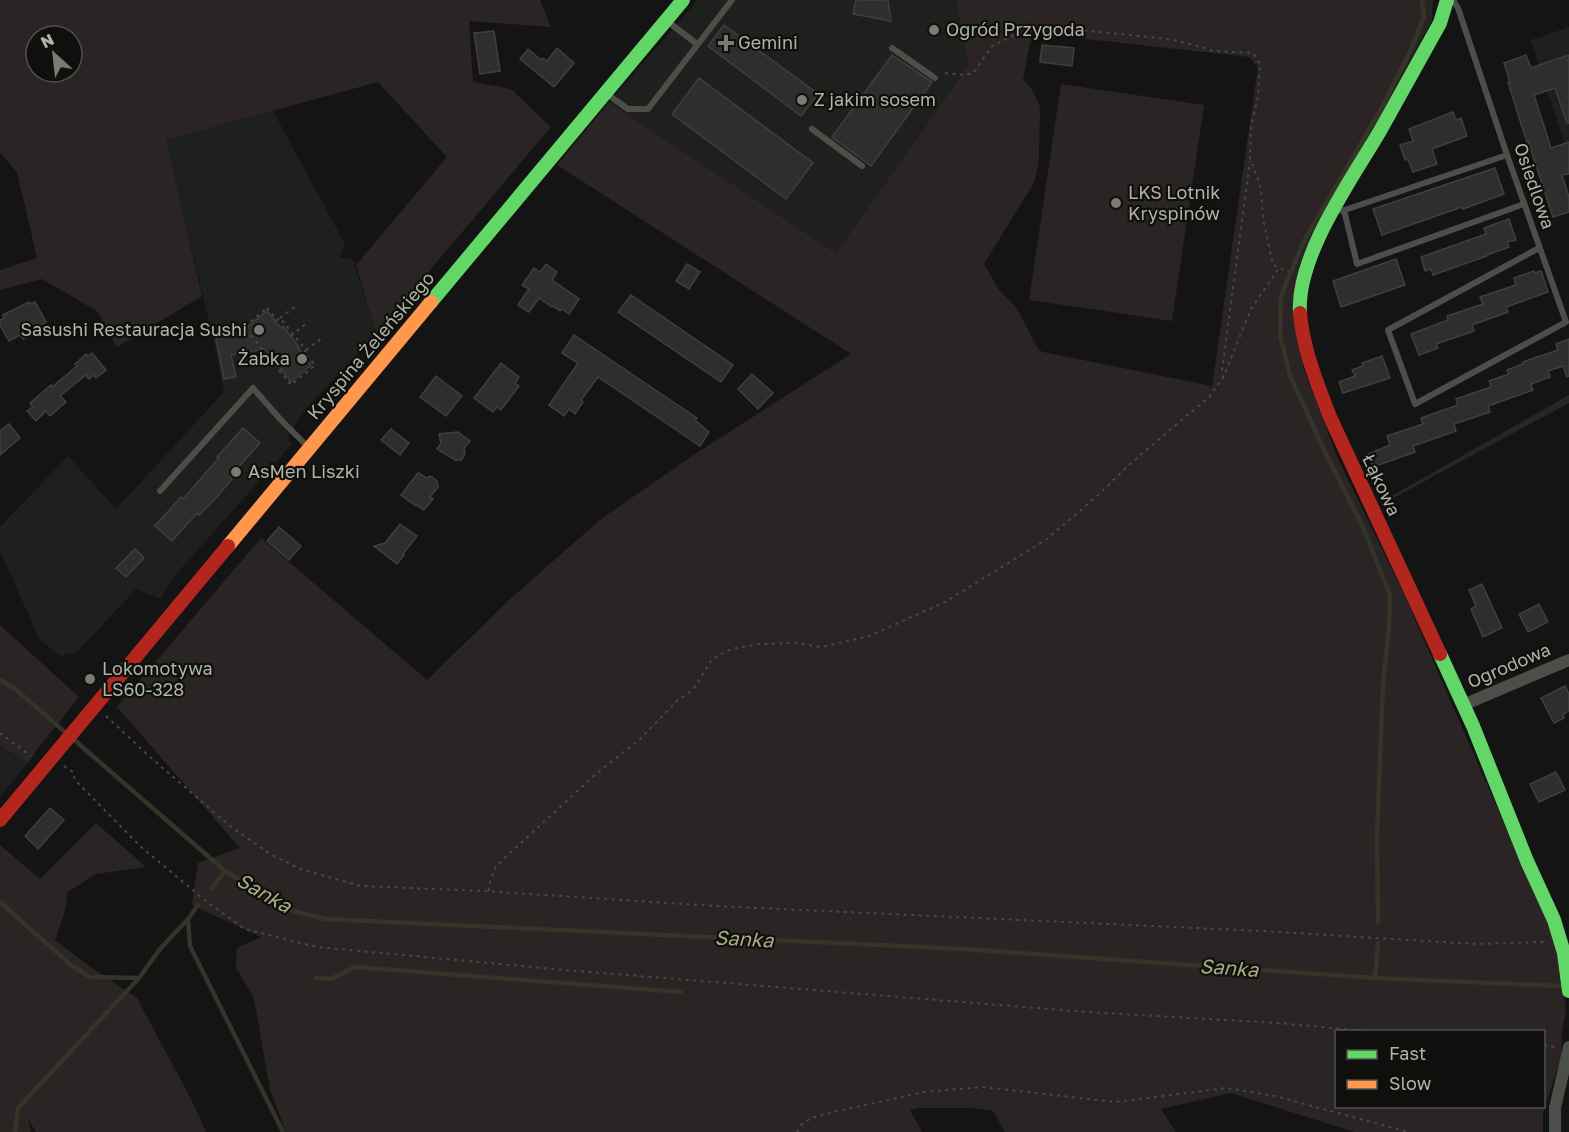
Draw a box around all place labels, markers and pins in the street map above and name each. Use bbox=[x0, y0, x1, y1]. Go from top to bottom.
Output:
place label: Ogród Przygoda bbox=[946, 18, 1085, 40]
marker: Ogród Przygoda bbox=[927, 23, 941, 37]
place label: Gemini bbox=[738, 31, 798, 53]
marker: Gemini bbox=[719, 36, 733, 50]
place label: Z jakim sosem bbox=[814, 88, 936, 110]
marker: Z jakim sosem bbox=[795, 93, 809, 107]
place label: LKS Lotnik Kryspinów bbox=[1128, 181, 1220, 224]
marker: LKS Lotnik Kryspinów bbox=[1109, 196, 1123, 210]
place label: Sasushi Restauracja Sushi bbox=[20, 318, 247, 340]
marker: Sasushi Restauracja Sushi bbox=[252, 323, 266, 337]
place label: Żabka bbox=[238, 347, 290, 369]
marker: Żabka bbox=[295, 352, 309, 366]
place label: AsMen Liszki bbox=[248, 460, 360, 482]
marker: AsMen Liszki bbox=[229, 465, 243, 479]
place label: Lokomotywa LS60-328 bbox=[102, 657, 213, 700]
marker: Lokomotywa LS60-328 bbox=[83, 672, 97, 686]

